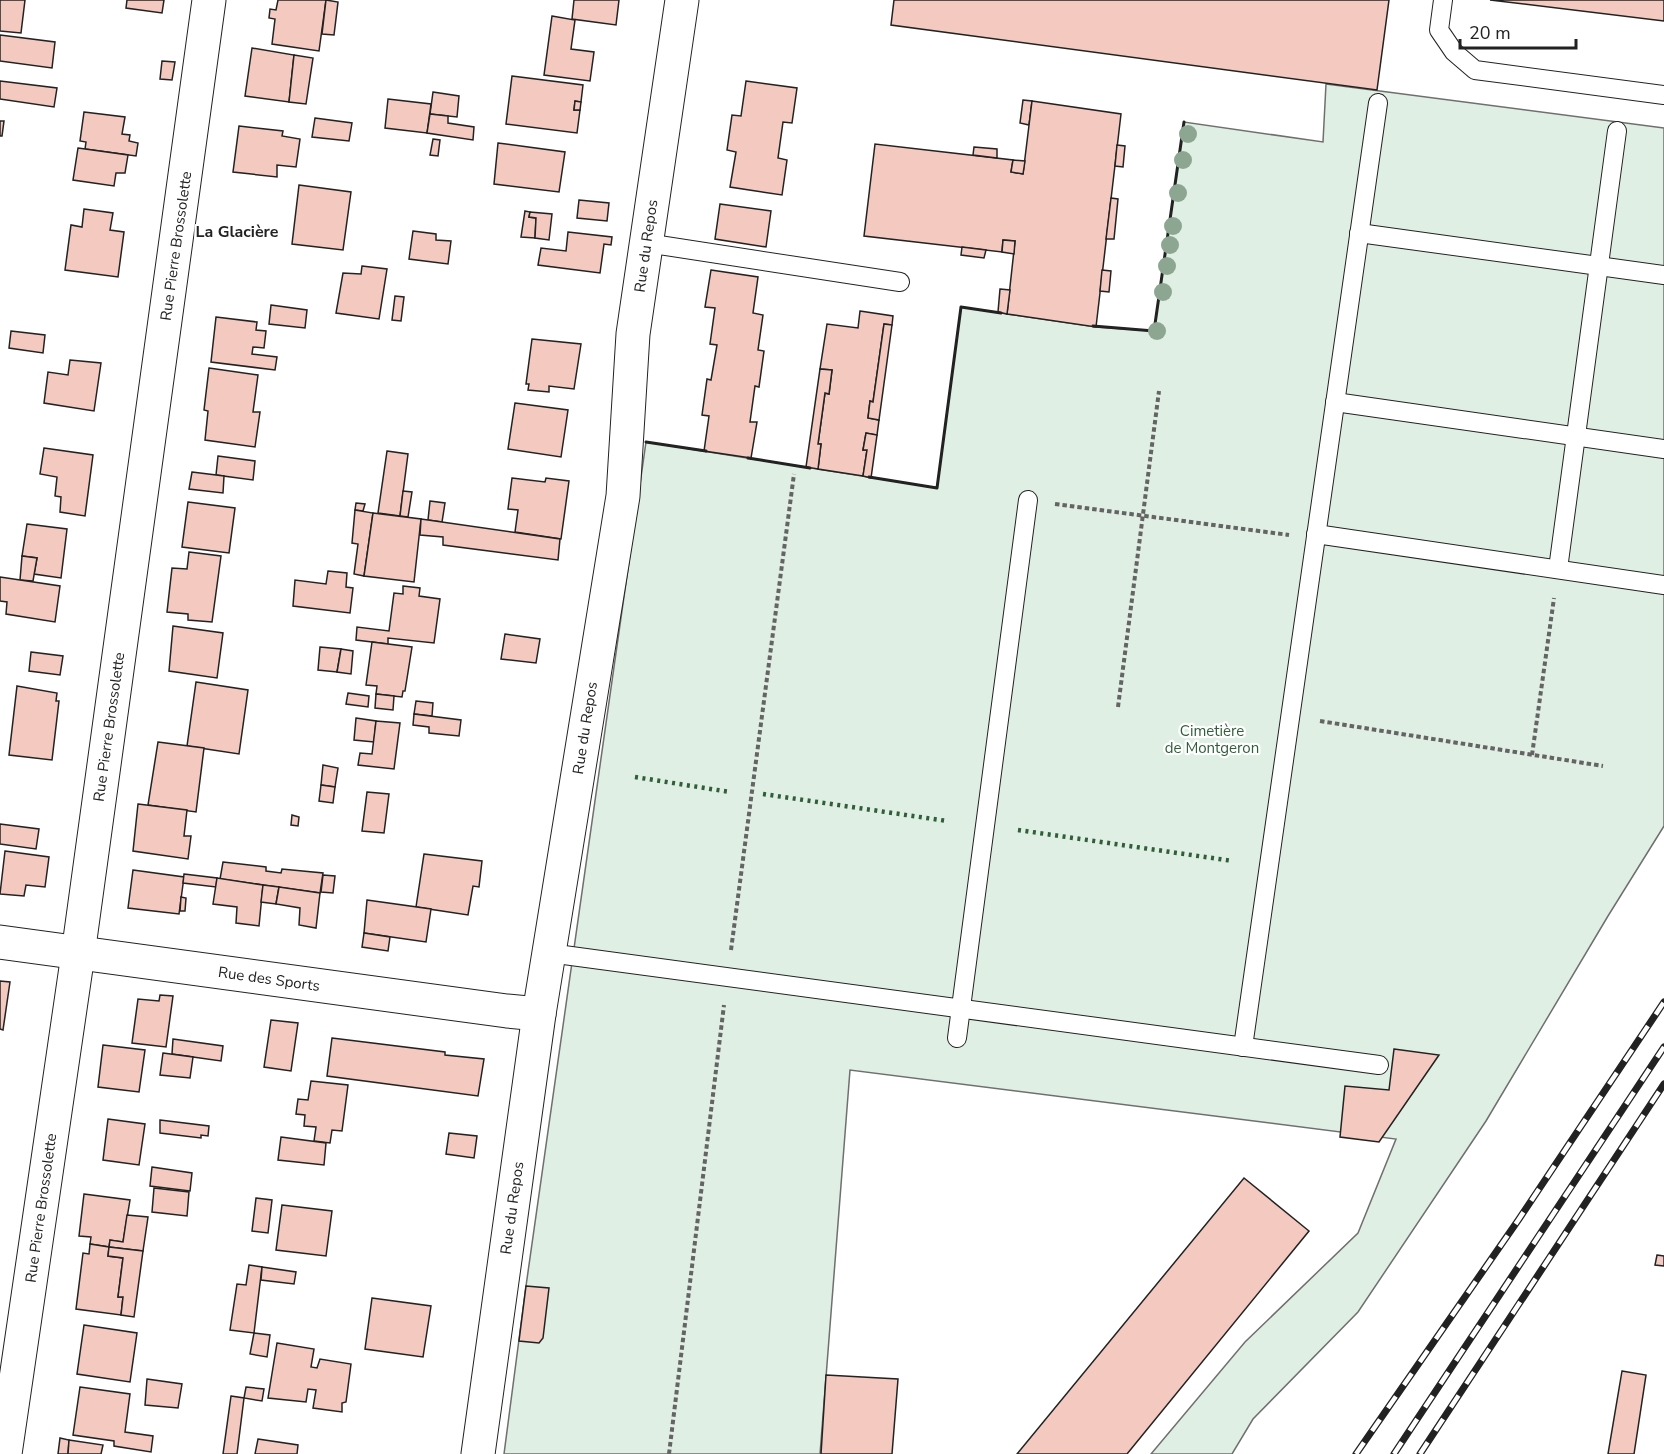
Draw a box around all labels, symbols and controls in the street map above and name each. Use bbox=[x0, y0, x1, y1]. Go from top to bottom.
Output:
scale bar bbox=[1460, 12, 1576, 50]
text: 20 m bbox=[1469, 21, 1511, 45]
street label: Rue Pierre Brossolette bbox=[156, 170, 196, 322]
street label: Rue du Repos bbox=[630, 198, 662, 294]
district label: La Glacière bbox=[196, 221, 279, 243]
street label: Rue Pierre Brossolette bbox=[89, 651, 129, 803]
street label: Rue du Repos bbox=[568, 680, 602, 776]
park label: Cimetière de Montgeron bbox=[1165, 721, 1259, 758]
street label: Rue des Sports bbox=[217, 962, 321, 996]
street label: Rue Pierre Brossolette bbox=[21, 1132, 61, 1284]
street label: Rue du Repos bbox=[496, 1160, 528, 1256]

